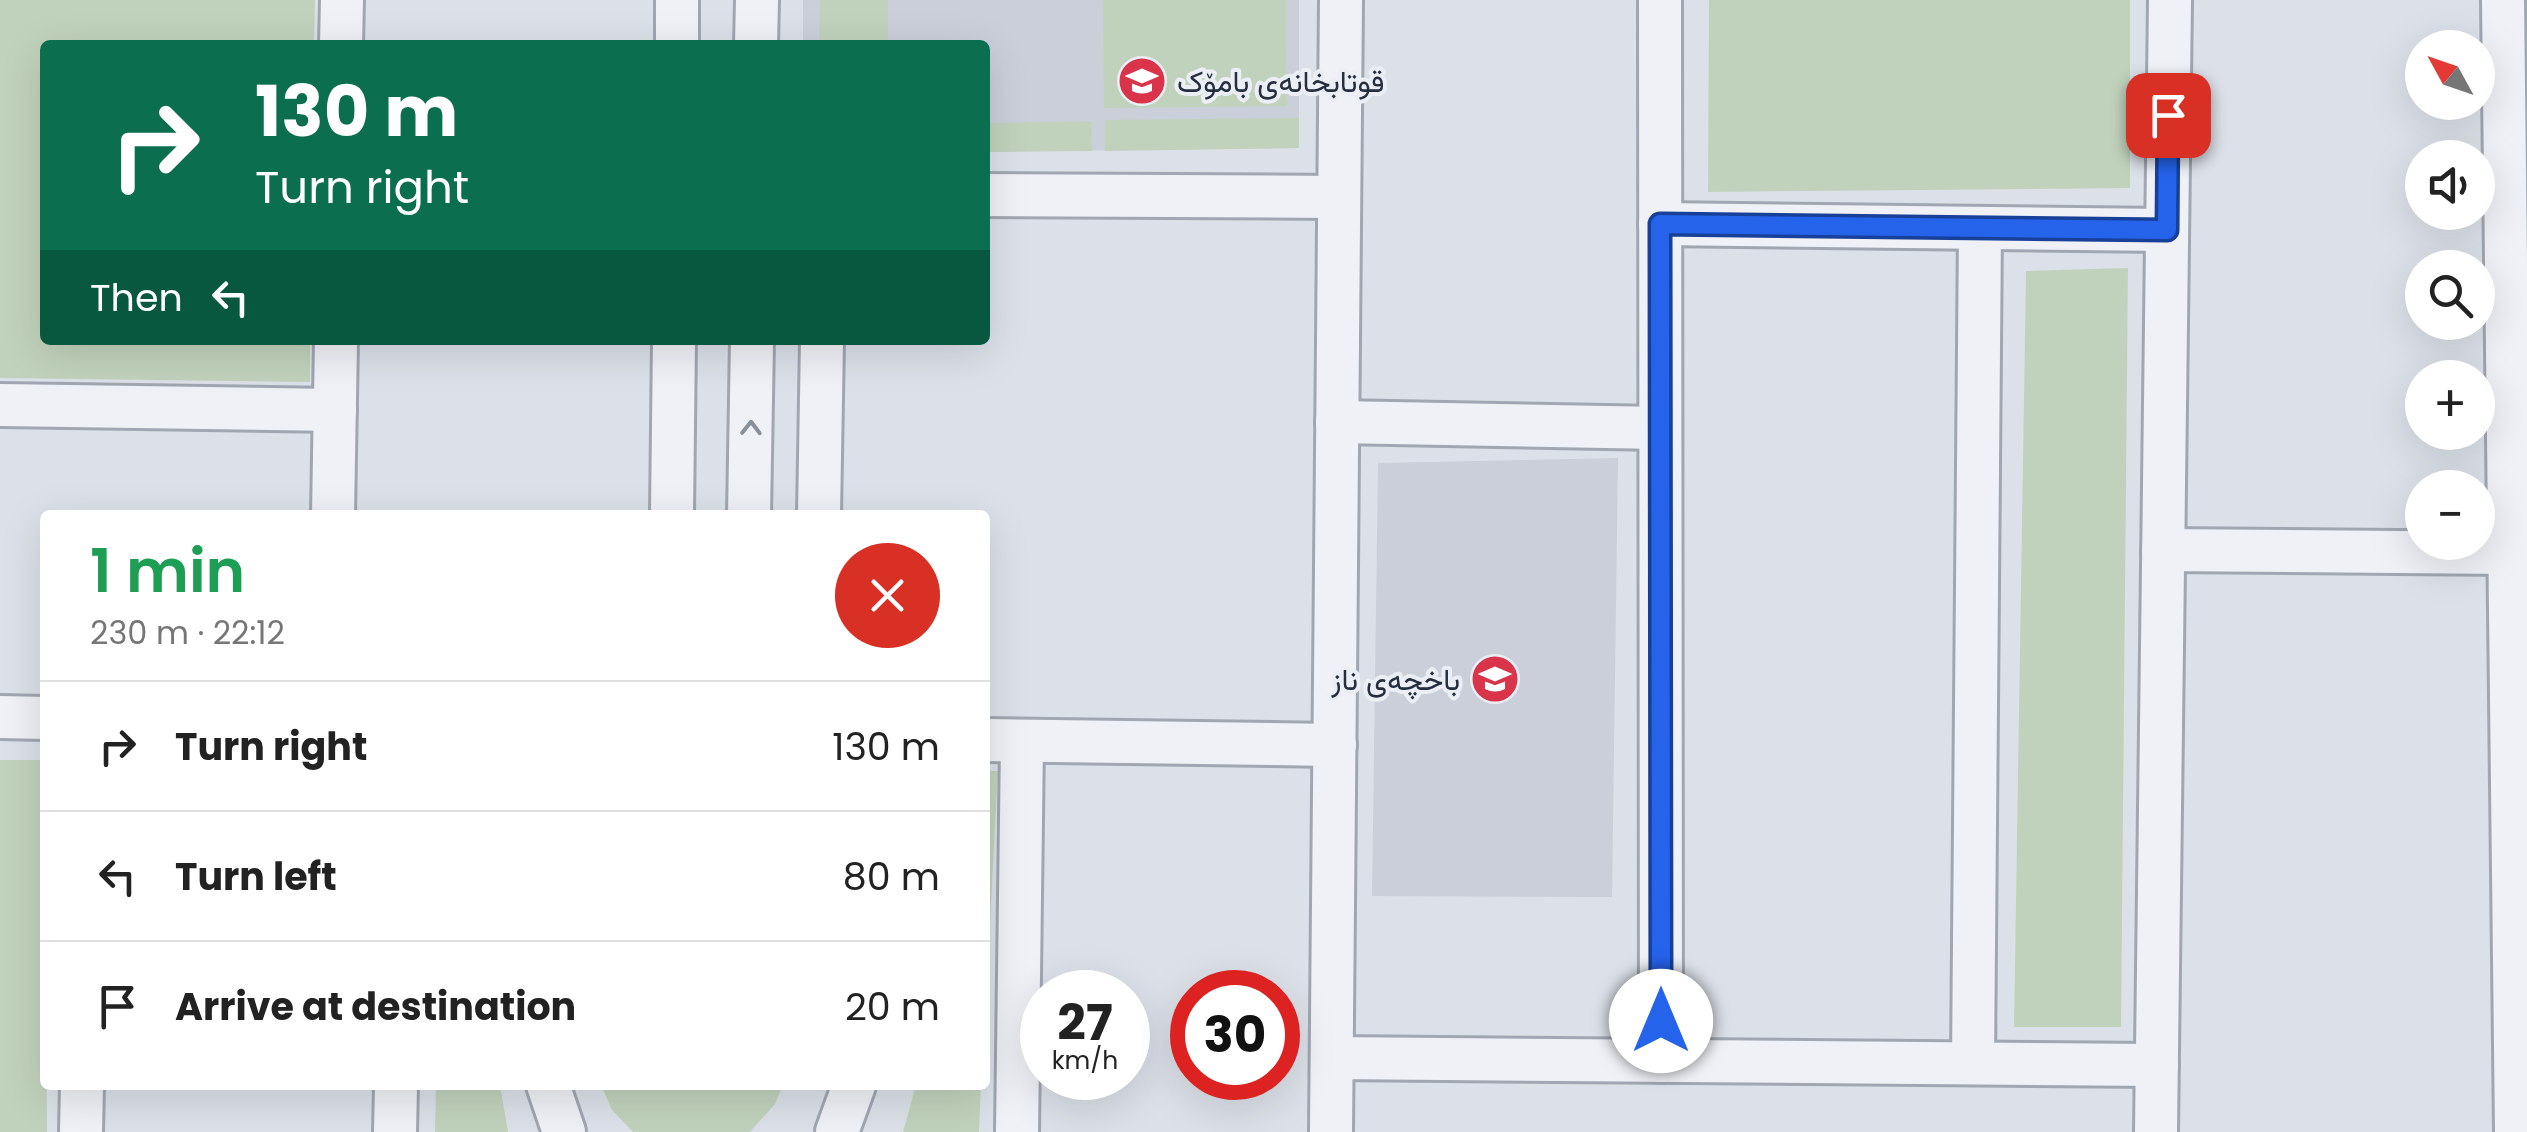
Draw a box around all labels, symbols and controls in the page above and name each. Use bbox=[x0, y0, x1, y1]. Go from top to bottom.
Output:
north arrow bbox=[2405, 30, 2495, 120]
map controls bbox=[2405, 30, 2495, 560]
school or university icon: قوتابخانەی بامۆک bbox=[1116, 55, 1168, 107]
place label: قوتابخانەی بامۆک bbox=[1177, 60, 1385, 103]
text: 130 m bbox=[255, 62, 458, 161]
pin bbox=[2126, 73, 2211, 158]
icon: right bbox=[90, 80, 220, 210]
icon: arrive bbox=[2141, 88, 2196, 143]
button: sound bbox=[2405, 140, 2495, 230]
text: Turn right bbox=[255, 156, 469, 219]
button: search bbox=[2405, 250, 2495, 340]
icon: left bbox=[203, 270, 258, 325]
text: Then bbox=[90, 271, 183, 324]
button: + bbox=[2405, 360, 2495, 450]
one-way arrow bbox=[740, 419, 761, 435]
button: − bbox=[2405, 470, 2495, 560]
text: 1 min bbox=[90, 529, 245, 613]
button: close bbox=[835, 543, 940, 648]
text: 230 m · 22:12 bbox=[90, 610, 285, 655]
school or university icon: باخچەی ناز bbox=[1469, 653, 1521, 705]
place label: باخچەی ناز bbox=[1330, 658, 1460, 701]
icon: right bbox=[90, 719, 145, 774]
text: Turn right bbox=[175, 720, 367, 773]
text: 130 m bbox=[832, 720, 940, 773]
icon: left bbox=[90, 849, 145, 904]
text: Turn left bbox=[175, 850, 337, 903]
text: 80 m bbox=[843, 850, 940, 903]
position arrow bbox=[1609, 969, 1713, 1073]
speed limit sign: 30 bbox=[1170, 970, 1300, 1100]
icon: arrive bbox=[90, 979, 145, 1034]
text: Arrive at destination bbox=[175, 980, 576, 1033]
text: 20 m bbox=[845, 980, 940, 1033]
text: 27 bbox=[1057, 987, 1113, 1058]
text: km/h bbox=[1052, 1043, 1118, 1078]

